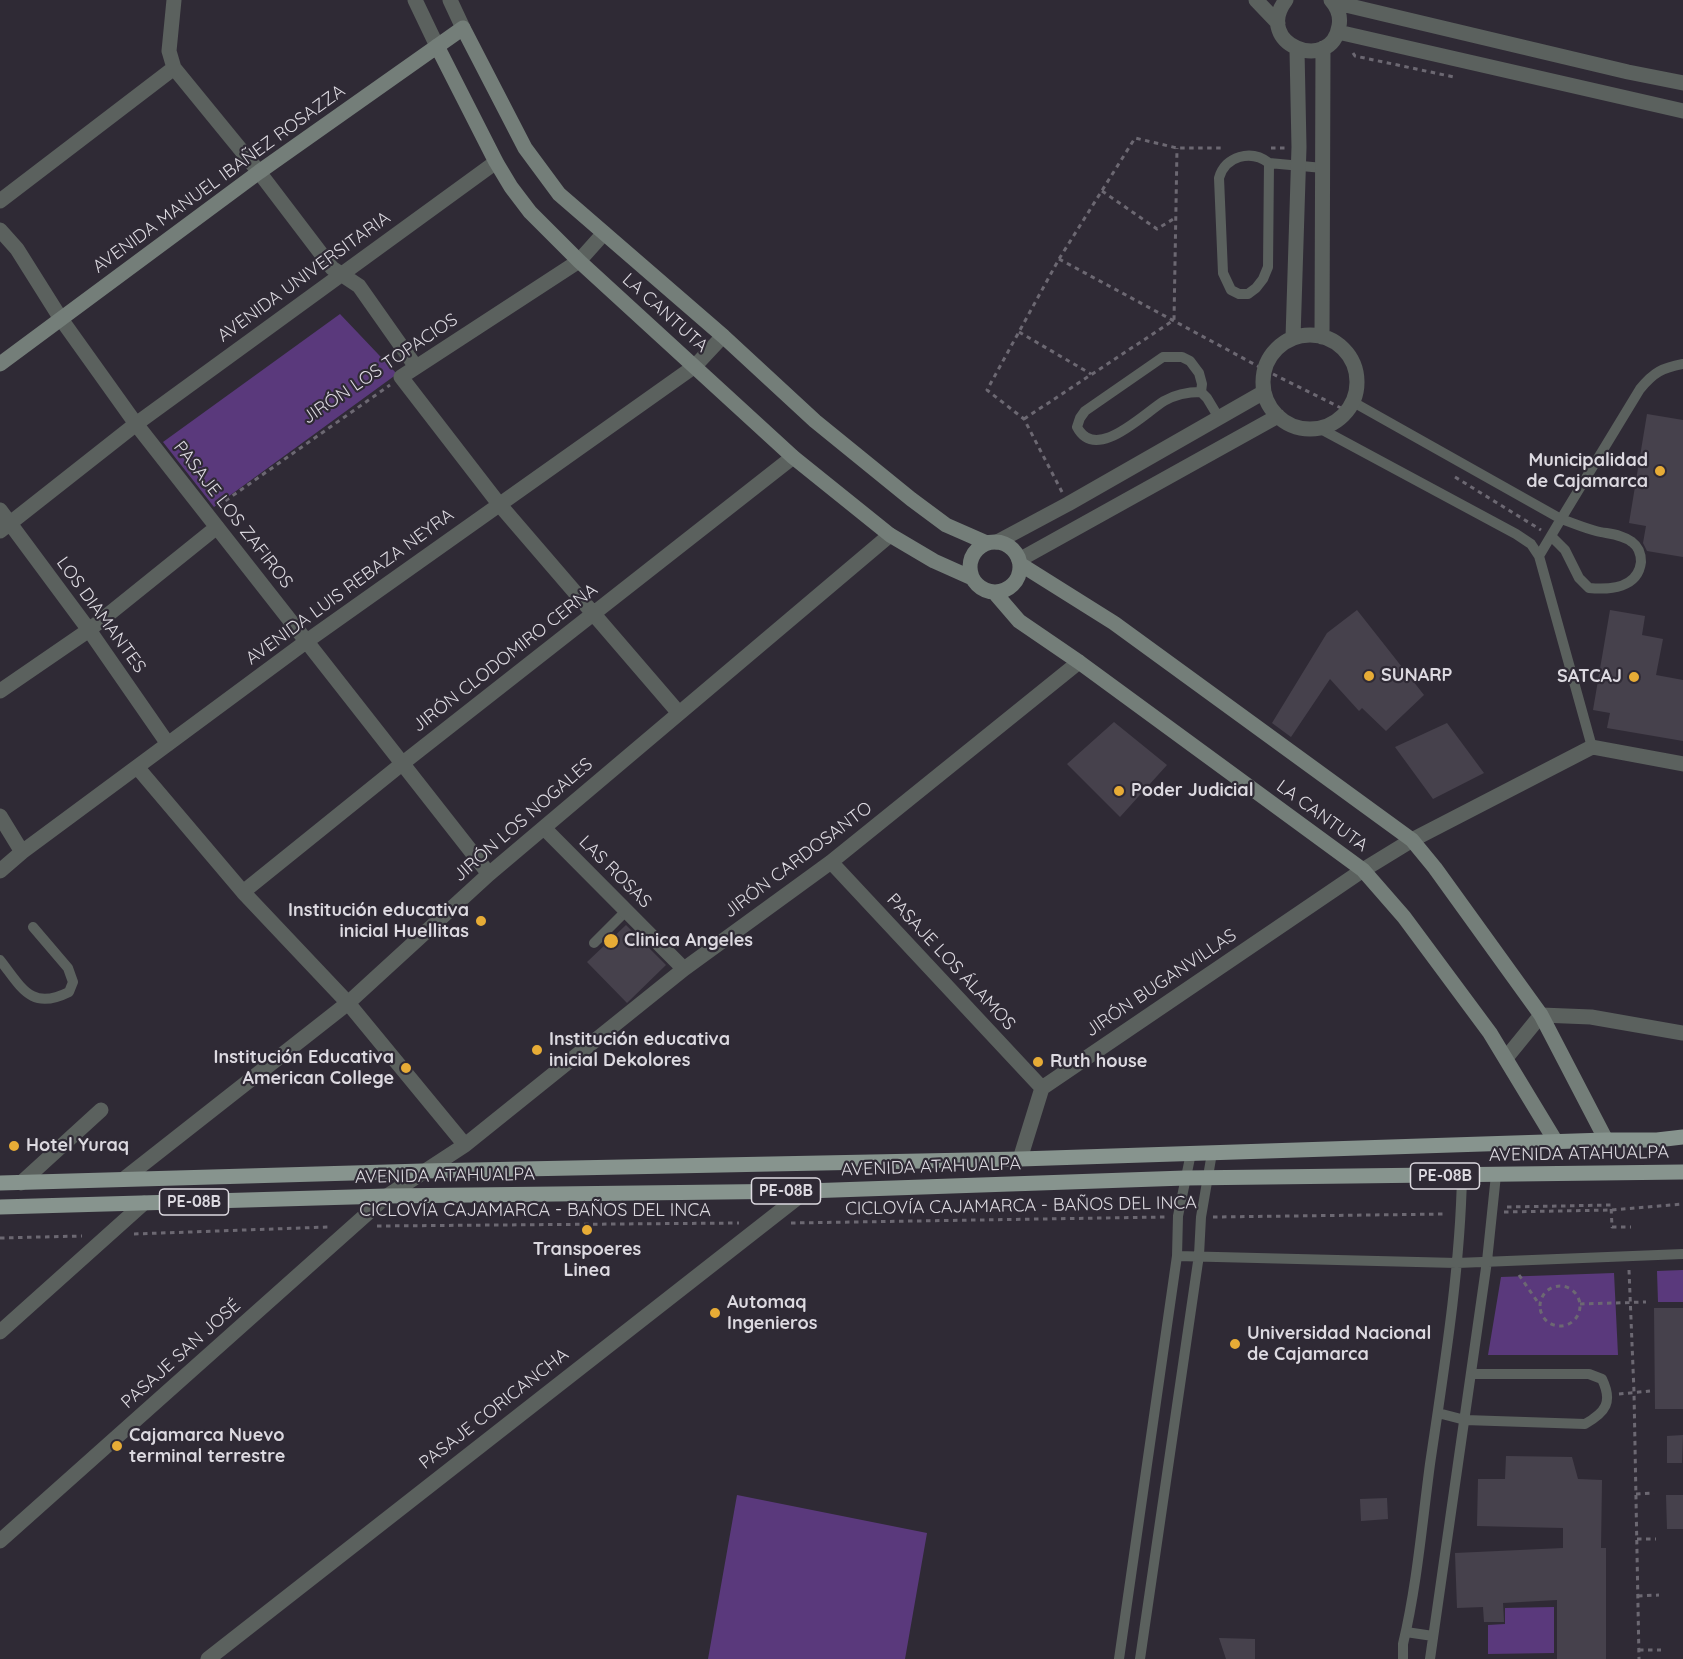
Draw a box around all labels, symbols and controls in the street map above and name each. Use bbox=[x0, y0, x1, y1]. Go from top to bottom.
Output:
street label: AVENIDA MANUEL IBAÑEZ ROSAZZA bbox=[89, 80, 349, 278]
street label: AVENIDA UNIVERSITARIA bbox=[213, 207, 395, 347]
street label: LA CANTUTA bbox=[618, 269, 712, 357]
street label: JIRÓN LOS TOPACIOS bbox=[298, 309, 462, 429]
street label: PASAJE LOS ZAFIROS bbox=[169, 437, 297, 593]
place label: Municipalidad de Cajamarca bbox=[1526, 450, 1648, 492]
marker: Municipalidad de Cajamarca bbox=[1653, 464, 1667, 478]
street label: AVENIDA LUIS REBAZA NEYRA bbox=[242, 504, 458, 670]
street label: LOS DIAMANTES bbox=[52, 553, 150, 677]
street label: JIRÓN CLODOMIRO CERNA bbox=[408, 579, 602, 737]
place label: SUNARP bbox=[1381, 665, 1452, 687]
place label: SATCAJ bbox=[1557, 666, 1622, 688]
marker: SUNARP bbox=[1362, 669, 1376, 683]
marker: SATCAJ bbox=[1627, 670, 1641, 684]
street label: JIRÓN LOS NOGALES bbox=[449, 754, 597, 886]
street label: LA CANTUTA bbox=[1272, 776, 1372, 856]
place label: Poder Judicial bbox=[1131, 780, 1254, 802]
marker: Poder Judicial bbox=[1112, 784, 1126, 798]
street label: JIRÓN CARDOSANTO bbox=[720, 797, 876, 923]
street label: LAS ROSAS bbox=[574, 831, 656, 913]
street label: PASAJE LOS ÁLAMOS bbox=[882, 889, 1020, 1035]
place label: Institución educativa inicial Huellitas bbox=[288, 900, 469, 942]
marker: Institución educativa inicial Huellitas bbox=[474, 914, 488, 928]
street label: JIRÓN BUGANVILLAS bbox=[1081, 924, 1241, 1042]
place label: Clinica Angeles bbox=[624, 930, 753, 952]
marker: Clinica Angeles bbox=[602, 932, 620, 950]
place label: Institución educativa inicial Dekolores bbox=[549, 1029, 730, 1072]
marker: Institución educativa inicial Dekolores bbox=[530, 1043, 544, 1057]
place label: Institución Educativa American College bbox=[213, 1047, 394, 1090]
place label: Ruth house bbox=[1050, 1051, 1147, 1073]
marker: Ruth house bbox=[1031, 1055, 1045, 1069]
marker: Institución Educativa American College bbox=[399, 1061, 413, 1075]
place label: Hotel Yuraq bbox=[26, 1135, 129, 1157]
marker: Hotel Yuraq bbox=[7, 1139, 21, 1153]
street label: AVENIDA ATAHUALPA bbox=[1489, 1142, 1669, 1166]
street label: AVENIDA ATAHUALPA bbox=[841, 1153, 1021, 1181]
road number: PE-08B bbox=[1410, 1163, 1480, 1189]
street label: AVENIDA ATAHUALPA bbox=[355, 1164, 535, 1188]
road number: PE-08B bbox=[752, 1178, 820, 1204]
road number: PE-08B bbox=[160, 1189, 228, 1215]
street label: CICLOVÍA CAJAMARCA - BAÑOS DEL INCA bbox=[845, 1192, 1197, 1220]
street label: CICLOVÍA CAJAMARCA - BAÑOS DEL INCA bbox=[359, 1200, 711, 1222]
marker: Transpoeres Linea bbox=[580, 1223, 594, 1237]
place label: Transpoeres Linea bbox=[533, 1239, 641, 1282]
place label: Automaq Ingenieros bbox=[727, 1292, 817, 1334]
street label: PASAJE SAN JOSÉ bbox=[117, 1295, 245, 1413]
marker: Automaq Ingenieros bbox=[708, 1306, 722, 1320]
place label: Universidad Nacional de Cajamarca bbox=[1247, 1323, 1431, 1366]
marker: Universidad Nacional de Cajamarca bbox=[1228, 1337, 1242, 1351]
street label: PASAJE CORICANCHA bbox=[415, 1344, 573, 1474]
place label: Cajamarca Nuevo terminal terrestre bbox=[129, 1425, 285, 1468]
marker: Cajamarca Nuevo terminal terrestre bbox=[110, 1439, 124, 1453]

